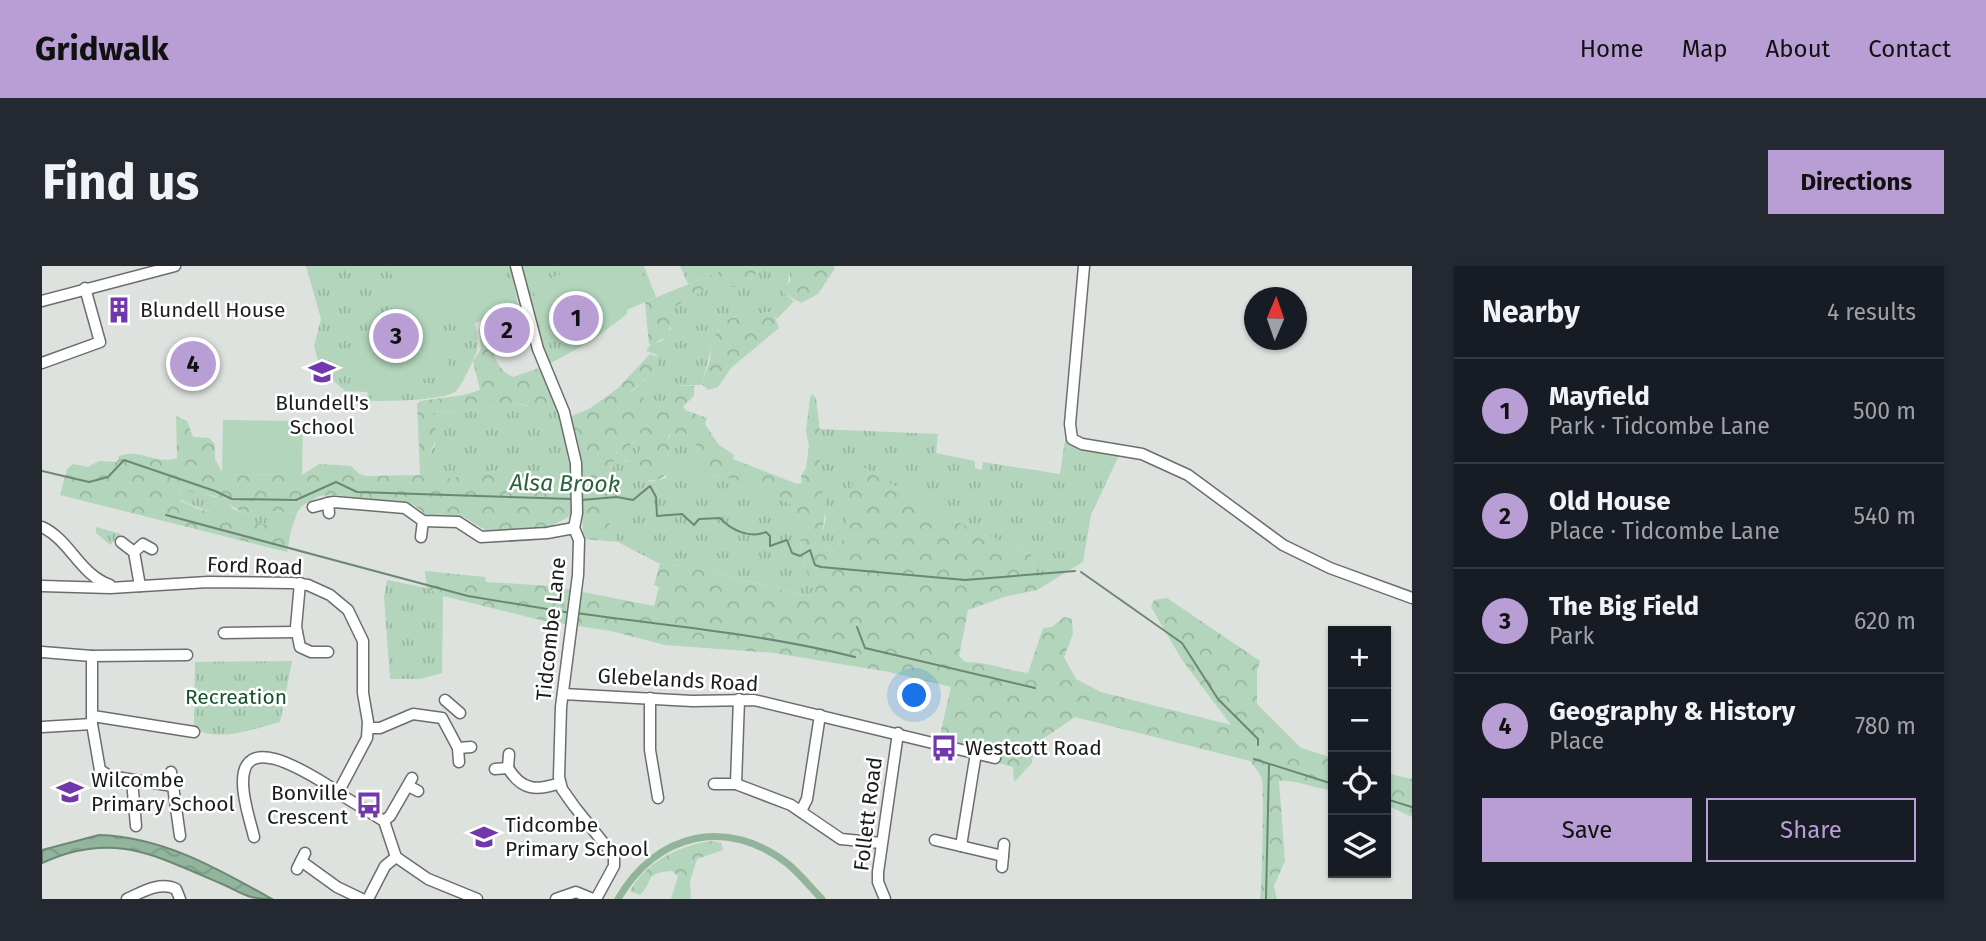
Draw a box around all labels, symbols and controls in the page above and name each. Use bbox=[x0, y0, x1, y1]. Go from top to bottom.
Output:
text: Gridwalk bbox=[35, 29, 169, 69]
text: Home bbox=[1580, 35, 1644, 63]
text: Map bbox=[1682, 35, 1728, 63]
text: About bbox=[1766, 35, 1830, 63]
text: Contact bbox=[1868, 35, 1951, 63]
button: Directions bbox=[1768, 150, 1944, 214]
text: Find us bbox=[42, 153, 199, 212]
north arrow bbox=[1244, 287, 1307, 350]
pin: 1 bbox=[553, 292, 599, 344]
text: Nearby bbox=[1482, 294, 1580, 330]
building icon: Blundell House bbox=[104, 295, 134, 325]
place label: Blundell House bbox=[140, 297, 285, 323]
text: 4 results bbox=[1827, 298, 1916, 326]
pin: 2 bbox=[484, 304, 530, 356]
pin: 3 bbox=[373, 310, 419, 362]
pin: 4 bbox=[170, 338, 216, 390]
school or university icon: Blundell's School bbox=[307, 357, 337, 387]
text: Mayfield bbox=[1549, 381, 1650, 412]
place label: Blundell's School bbox=[275, 390, 369, 440]
text: 1 bbox=[1500, 397, 1510, 425]
text: 500 m bbox=[1853, 397, 1916, 425]
text: Park · Tidcombe Lane bbox=[1549, 412, 1770, 440]
water label: Alsa Brook bbox=[509, 468, 620, 498]
text: Old House bbox=[1549, 486, 1671, 517]
text: 2 bbox=[1499, 502, 1511, 530]
text: 540 m bbox=[1854, 502, 1916, 530]
text: Place · Tidcombe Lane bbox=[1549, 517, 1780, 545]
street label: Ford Road bbox=[207, 551, 303, 581]
street label: Tidcombe Lane bbox=[531, 556, 571, 702]
text: The Big Field bbox=[1549, 591, 1699, 622]
text: 3 bbox=[1499, 607, 1511, 635]
text: 620 m bbox=[1854, 607, 1916, 635]
text: Park bbox=[1549, 622, 1594, 650]
map controls bbox=[1328, 626, 1391, 878]
button: + bbox=[1328, 626, 1391, 689]
street label: Glebelands Road bbox=[597, 663, 759, 697]
your location bbox=[897, 678, 931, 712]
park label: Recreation bbox=[185, 684, 287, 710]
button: − bbox=[1328, 689, 1391, 752]
text: Geography & History bbox=[1549, 696, 1795, 727]
text: 4 bbox=[1499, 712, 1512, 740]
text: 780 m bbox=[1855, 712, 1916, 740]
text: Place bbox=[1549, 727, 1604, 755]
bus stop icon: Westcott Road bbox=[929, 733, 959, 763]
place label: Westcott Road bbox=[965, 735, 1102, 761]
button: locate bbox=[1328, 752, 1391, 815]
street label: Follett Road bbox=[848, 756, 888, 872]
place label: Wilcombe Primary School bbox=[91, 767, 235, 817]
school or university icon: Wilcombe Primary School bbox=[55, 777, 85, 807]
place label: Bonville Crescent bbox=[267, 780, 348, 830]
bus stop icon: Bonville Crescent bbox=[354, 790, 384, 820]
button: Save bbox=[1482, 798, 1692, 862]
button: Share bbox=[1706, 798, 1916, 862]
place label: Tidcombe Primary School bbox=[505, 812, 649, 862]
button: layers bbox=[1328, 815, 1391, 878]
school or university icon: Tidcombe Primary School bbox=[469, 822, 499, 852]

